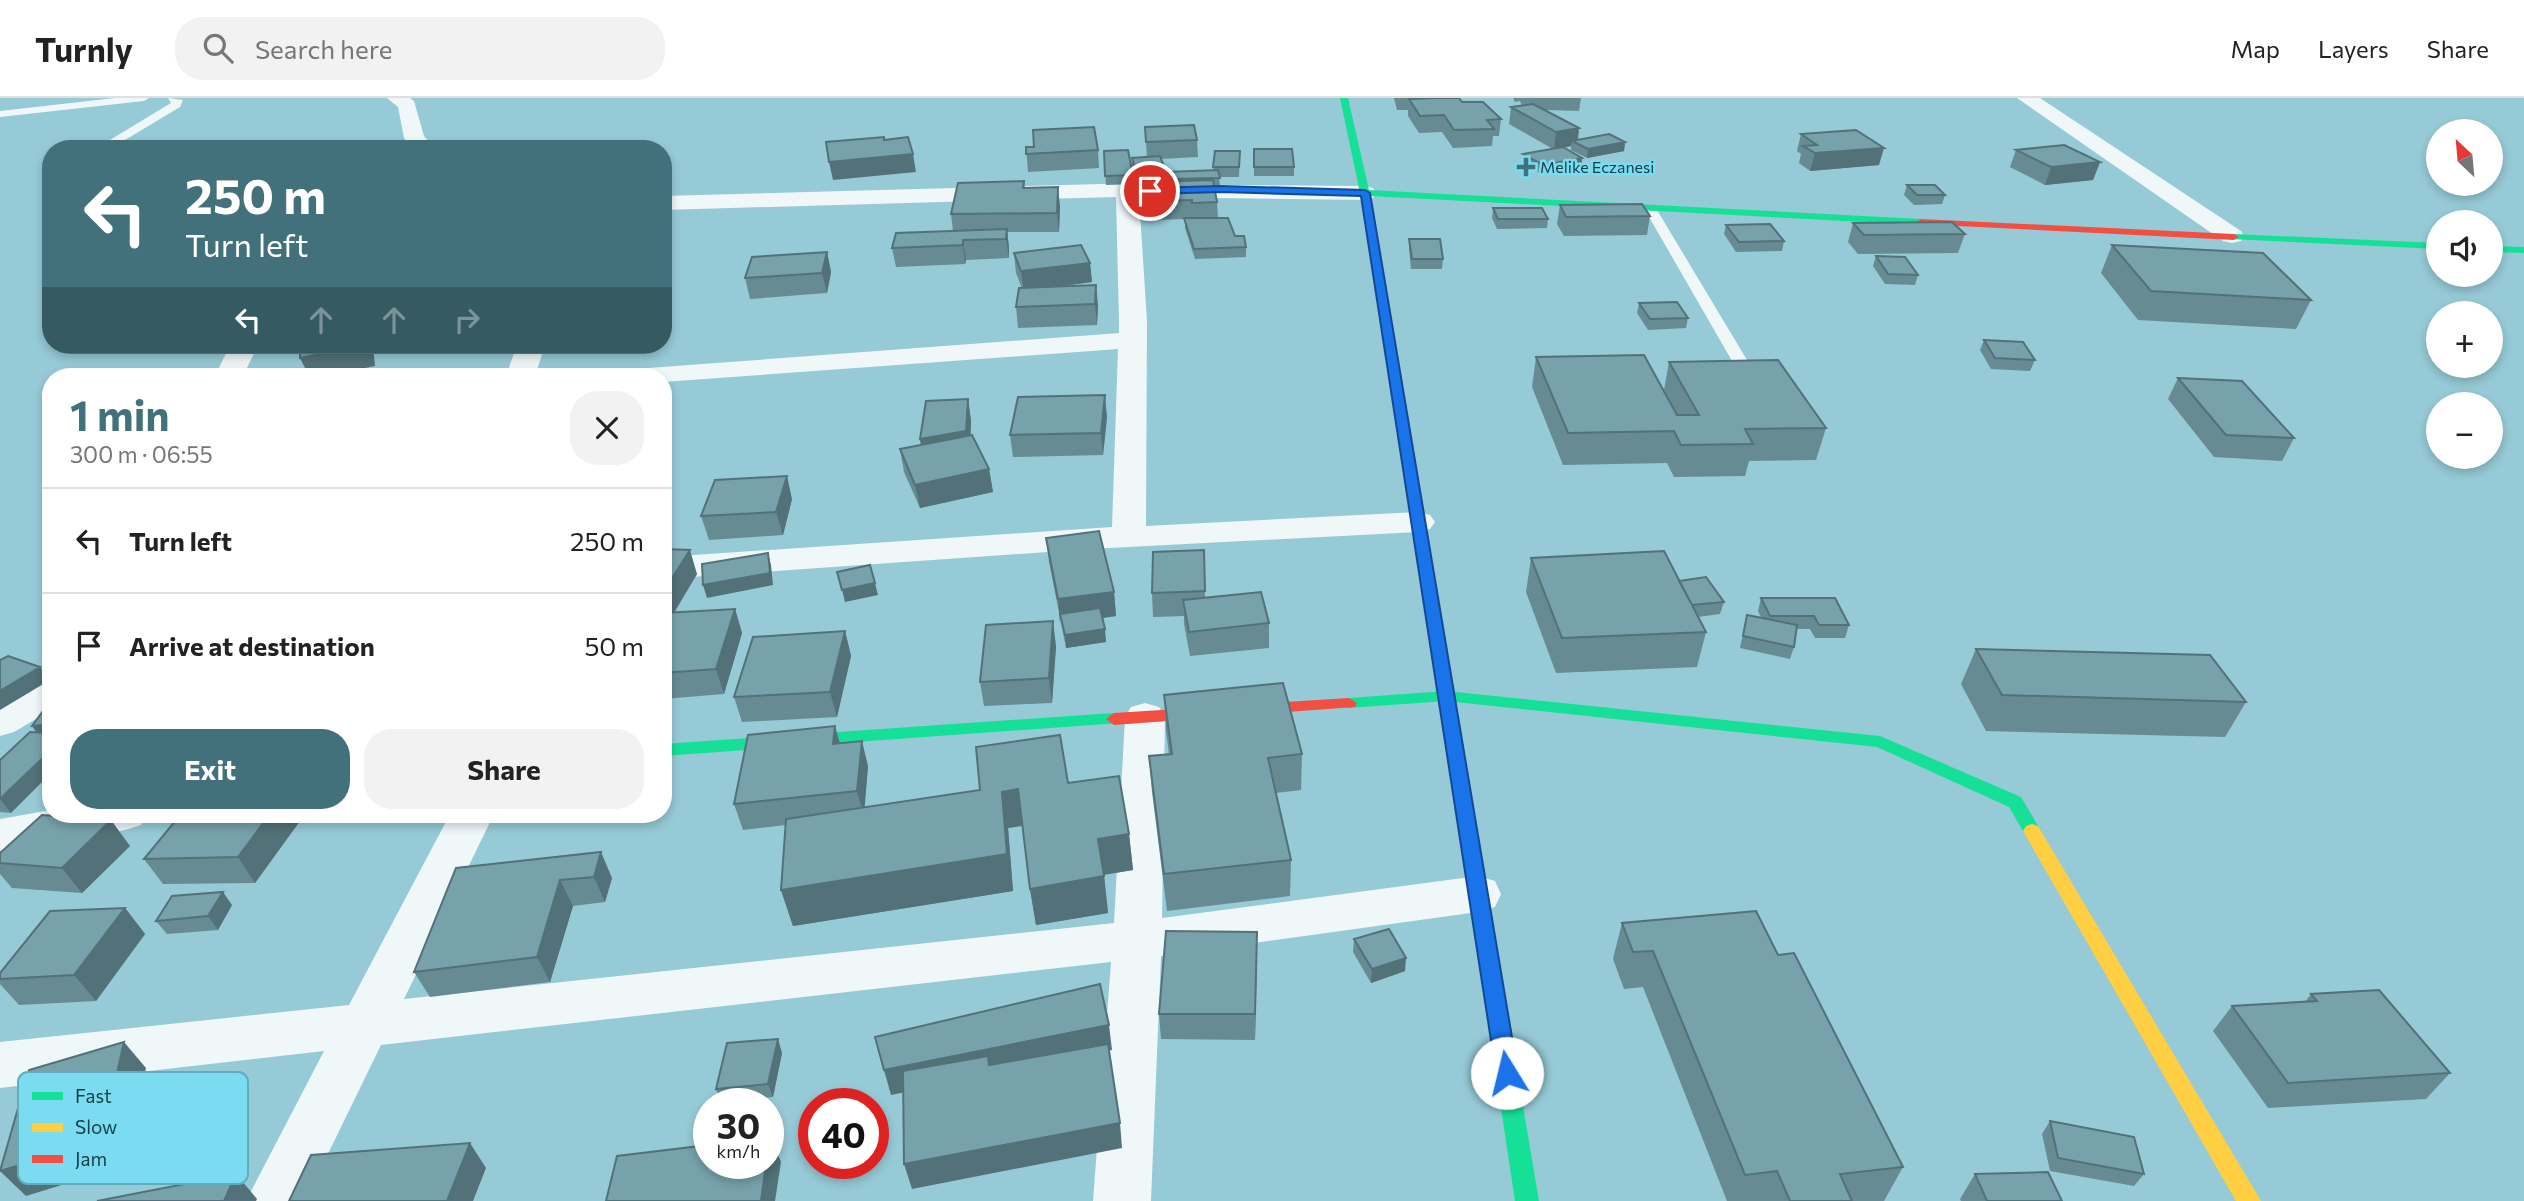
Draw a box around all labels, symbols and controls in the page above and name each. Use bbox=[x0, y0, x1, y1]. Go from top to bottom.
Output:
search box bbox=[175, 17, 665, 80]
text: Turnly bbox=[35, 28, 133, 69]
icon: search bbox=[199, 29, 237, 67]
text: Search here bbox=[255, 33, 392, 64]
text: Map bbox=[2231, 34, 2280, 63]
text: Layers bbox=[2318, 34, 2389, 63]
text: Share bbox=[2427, 34, 2489, 63]
north arrow bbox=[2426, 119, 2502, 196]
map controls bbox=[2426, 119, 2503, 469]
place label: Melike Eczanesi bbox=[1540, 157, 1654, 176]
marker: Melike Eczanesi bbox=[1518, 159, 1534, 175]
pin bbox=[1120, 161, 1180, 221]
text: 250 m bbox=[185, 164, 326, 224]
icon: left bbox=[70, 168, 161, 259]
icon: arrive bbox=[1131, 172, 1169, 210]
button: sound bbox=[2426, 210, 2503, 287]
text: Turn left bbox=[185, 224, 309, 264]
icon: left bbox=[229, 301, 267, 339]
icon: ahead bbox=[302, 301, 340, 339]
icon: ahead bbox=[375, 301, 413, 339]
icon: right bbox=[448, 301, 486, 339]
button: + bbox=[2426, 301, 2503, 378]
text: 1 min bbox=[70, 388, 170, 440]
button: close bbox=[570, 391, 644, 465]
button: − bbox=[2426, 392, 2503, 469]
text: 300 m · 06:55 bbox=[70, 440, 213, 468]
icon: left bbox=[70, 522, 108, 560]
text: Turn left bbox=[129, 525, 232, 556]
text: 250 m bbox=[570, 525, 644, 556]
icon: arrive bbox=[70, 627, 108, 665]
text: Arrive at destination bbox=[129, 630, 375, 661]
text: 50 m bbox=[584, 630, 644, 661]
button: Exit bbox=[70, 729, 350, 809]
button: Share bbox=[364, 729, 644, 809]
position arrow bbox=[1470, 1036, 1544, 1110]
legend bbox=[18, 1072, 248, 1184]
text: Fast bbox=[75, 1084, 112, 1107]
speed limit sign: 40 bbox=[798, 1088, 889, 1179]
text: 30 bbox=[717, 1103, 760, 1146]
text: Slow bbox=[75, 1115, 117, 1138]
text: km/h bbox=[717, 1140, 760, 1162]
text: Jam bbox=[75, 1147, 107, 1170]

